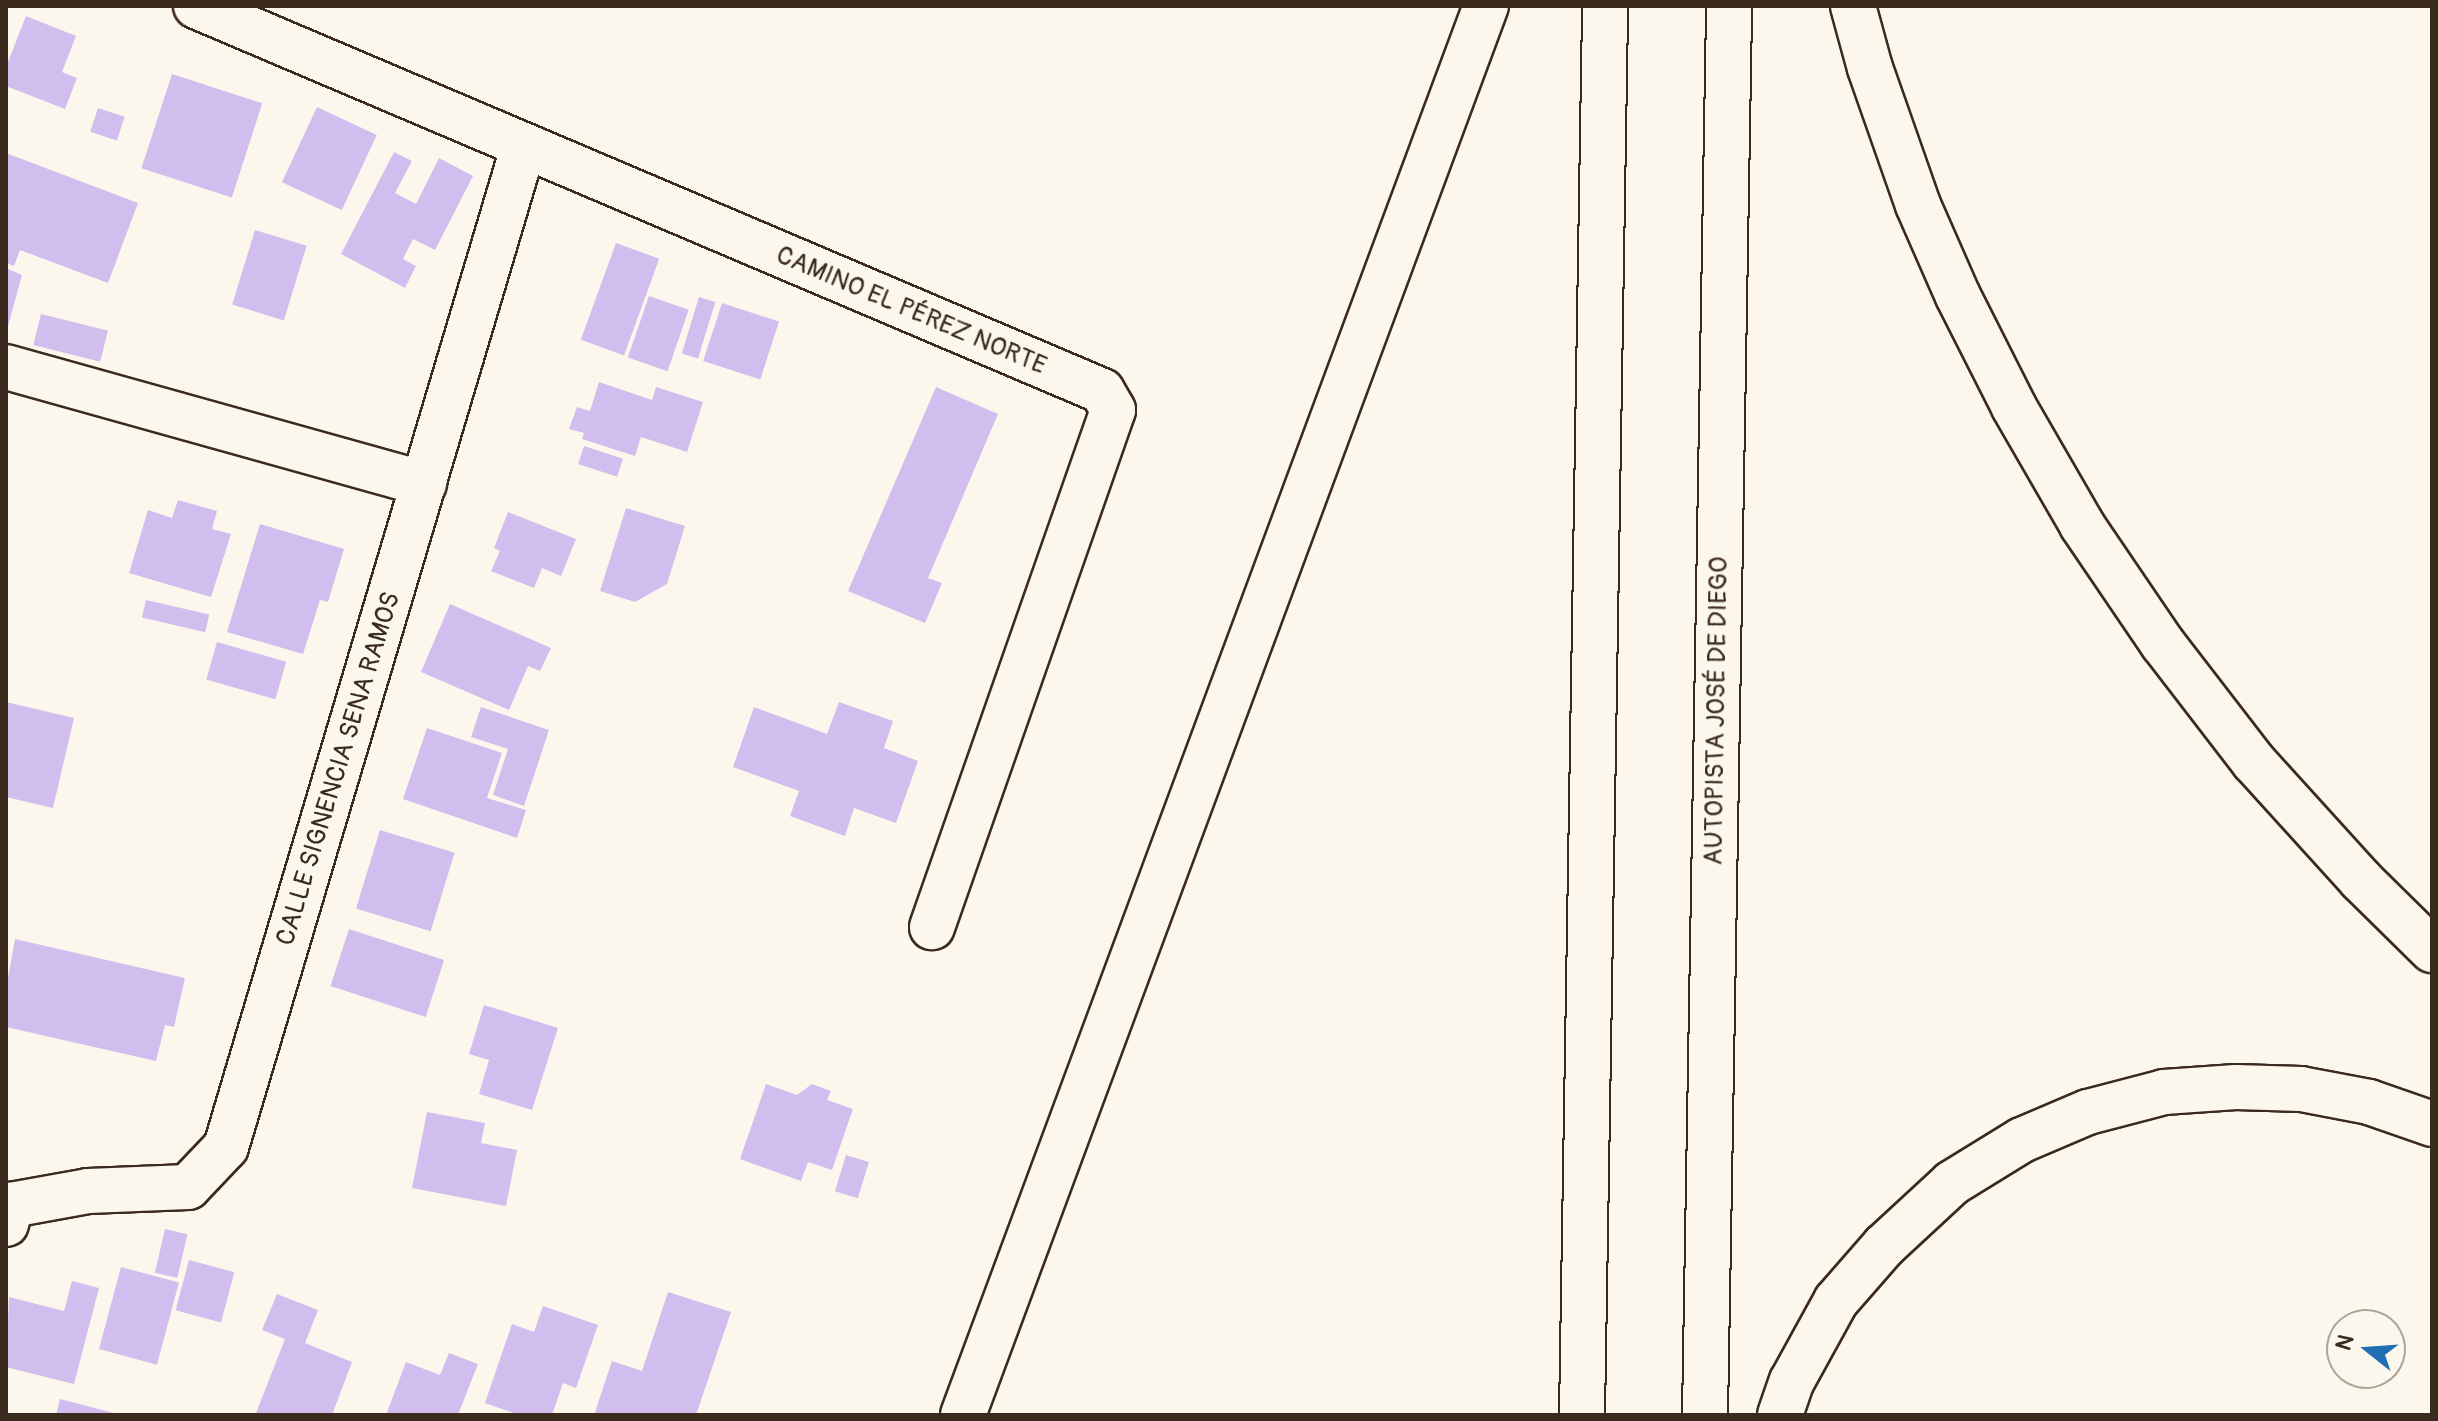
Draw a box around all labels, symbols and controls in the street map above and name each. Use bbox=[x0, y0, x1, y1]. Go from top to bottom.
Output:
street label: CAMINO EL PÉREZ NORTE bbox=[771, 240, 1051, 382]
street label: AUTOPISTA JOSÉ DE DIEGO bbox=[1699, 556, 1735, 866]
street label: CALLE SIGNENCIA SENA RAMOS bbox=[270, 589, 408, 949]
north arrow bbox=[2326, 1309, 2406, 1389]
text: N bbox=[2329, 1331, 2361, 1354]

